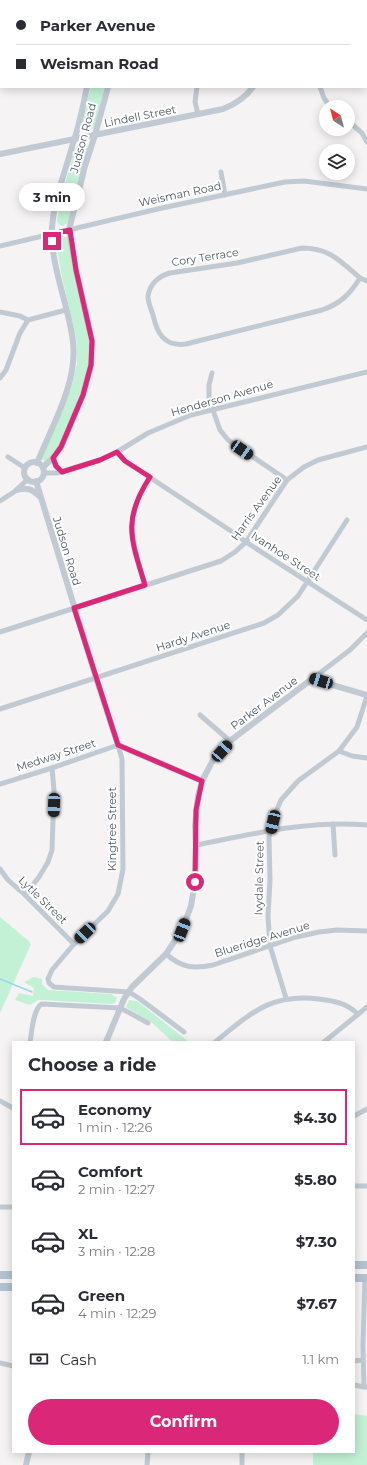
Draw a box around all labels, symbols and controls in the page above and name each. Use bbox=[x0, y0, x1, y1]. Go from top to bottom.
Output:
text: Parker Avenue bbox=[40, 16, 156, 35]
text: Weisman Road bbox=[40, 54, 159, 73]
north arrow bbox=[319, 100, 355, 136]
map controls bbox=[319, 100, 355, 180]
street label: Judson Road bbox=[67, 102, 99, 175]
street label: Lindell Street bbox=[103, 102, 178, 130]
button: layers bbox=[319, 144, 355, 180]
street label: Weisman Road bbox=[138, 178, 222, 210]
callout: 3 min bbox=[19, 183, 85, 211]
text: 3 min bbox=[33, 189, 71, 205]
route end bbox=[43, 232, 61, 250]
street label: Cory Terrace bbox=[171, 245, 240, 269]
street label: Henderson Avenue bbox=[169, 377, 275, 419]
car bbox=[229, 438, 255, 462]
street label: Harris Avenue bbox=[228, 473, 284, 543]
street label: Judson Road bbox=[50, 514, 84, 587]
street label: Ivanhoe Street bbox=[249, 528, 324, 584]
street label: Hardy Avenue bbox=[154, 617, 232, 655]
car bbox=[308, 672, 334, 690]
street label: Parker Avenue bbox=[228, 673, 301, 733]
street label: Medway Street bbox=[15, 735, 98, 774]
car bbox=[210, 738, 234, 764]
street label: Kingtree Street bbox=[105, 787, 119, 871]
car bbox=[48, 793, 60, 817]
car bbox=[264, 809, 282, 835]
street label: Ivydale Street bbox=[251, 840, 267, 915]
street label: Lytle Street bbox=[16, 873, 71, 927]
route start bbox=[186, 873, 204, 891]
car bbox=[172, 917, 192, 943]
street label: Blueridge Avenue bbox=[213, 918, 312, 960]
car bbox=[72, 920, 98, 946]
text: Choose a ride bbox=[28, 1054, 156, 1076]
icon: car bbox=[30, 1099, 66, 1135]
text: Economy bbox=[78, 1100, 151, 1119]
text: $4.30 bbox=[293, 1108, 337, 1127]
text: 1 min · 12:26 bbox=[78, 1119, 152, 1135]
icon: car bbox=[30, 1161, 66, 1197]
text: Comfort bbox=[78, 1162, 143, 1181]
text: $5.80 bbox=[294, 1170, 337, 1189]
text: 2 min · 12:27 bbox=[78, 1181, 155, 1197]
icon: car bbox=[30, 1223, 66, 1259]
text: XL bbox=[78, 1224, 97, 1243]
text: $7.30 bbox=[296, 1232, 337, 1251]
text: 3 min · 12:28 bbox=[78, 1243, 155, 1259]
icon: car bbox=[30, 1285, 66, 1321]
text: Green bbox=[78, 1286, 125, 1305]
text: $7.67 bbox=[296, 1294, 337, 1313]
text: 4 min · 12:29 bbox=[78, 1305, 156, 1321]
icon: cash bbox=[28, 1348, 50, 1370]
text: Cash bbox=[60, 1350, 97, 1369]
text: 1.1 km bbox=[302, 1351, 339, 1367]
button: Confirm bbox=[28, 1399, 339, 1445]

